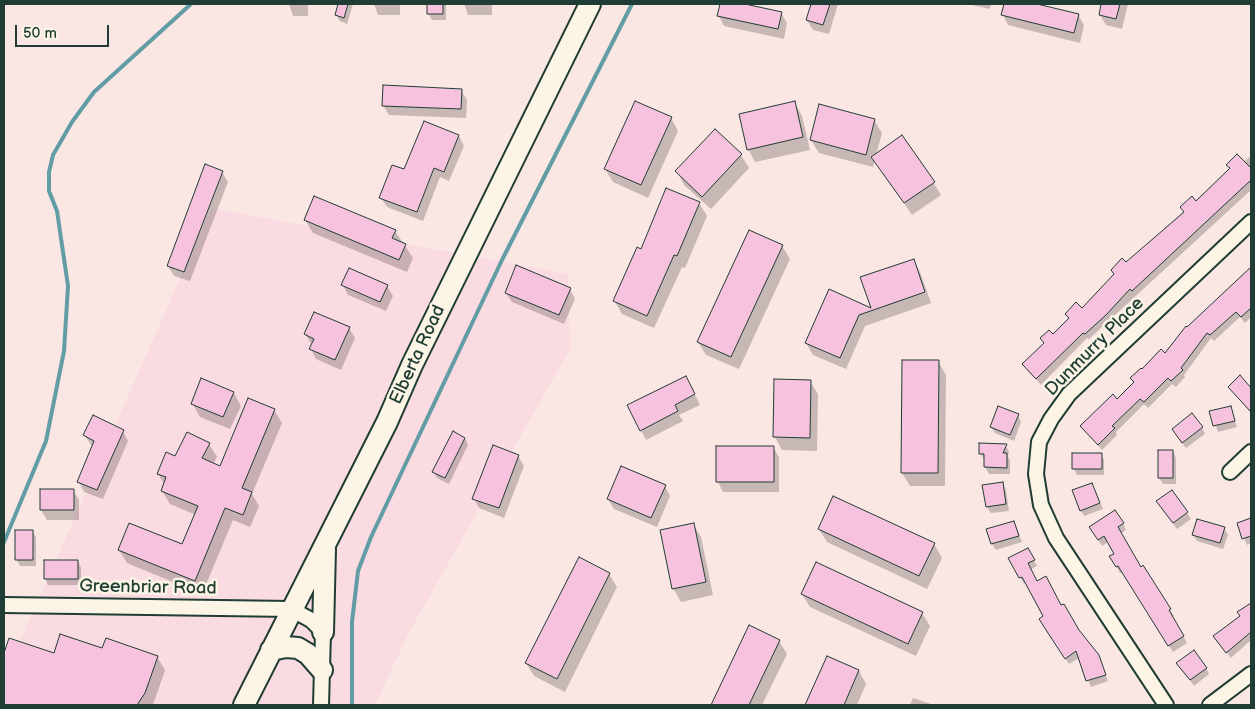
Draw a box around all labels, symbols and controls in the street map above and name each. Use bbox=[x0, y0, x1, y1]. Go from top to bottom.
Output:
scale bar bbox=[18, 15, 111, 47]
text: 50 m bbox=[23, 24, 57, 43]
street label: Dunmurry Place bbox=[1041, 293, 1149, 401]
street label: Elberta Road bbox=[386, 302, 450, 408]
street label: Greenbriar Road bbox=[79, 576, 217, 600]

